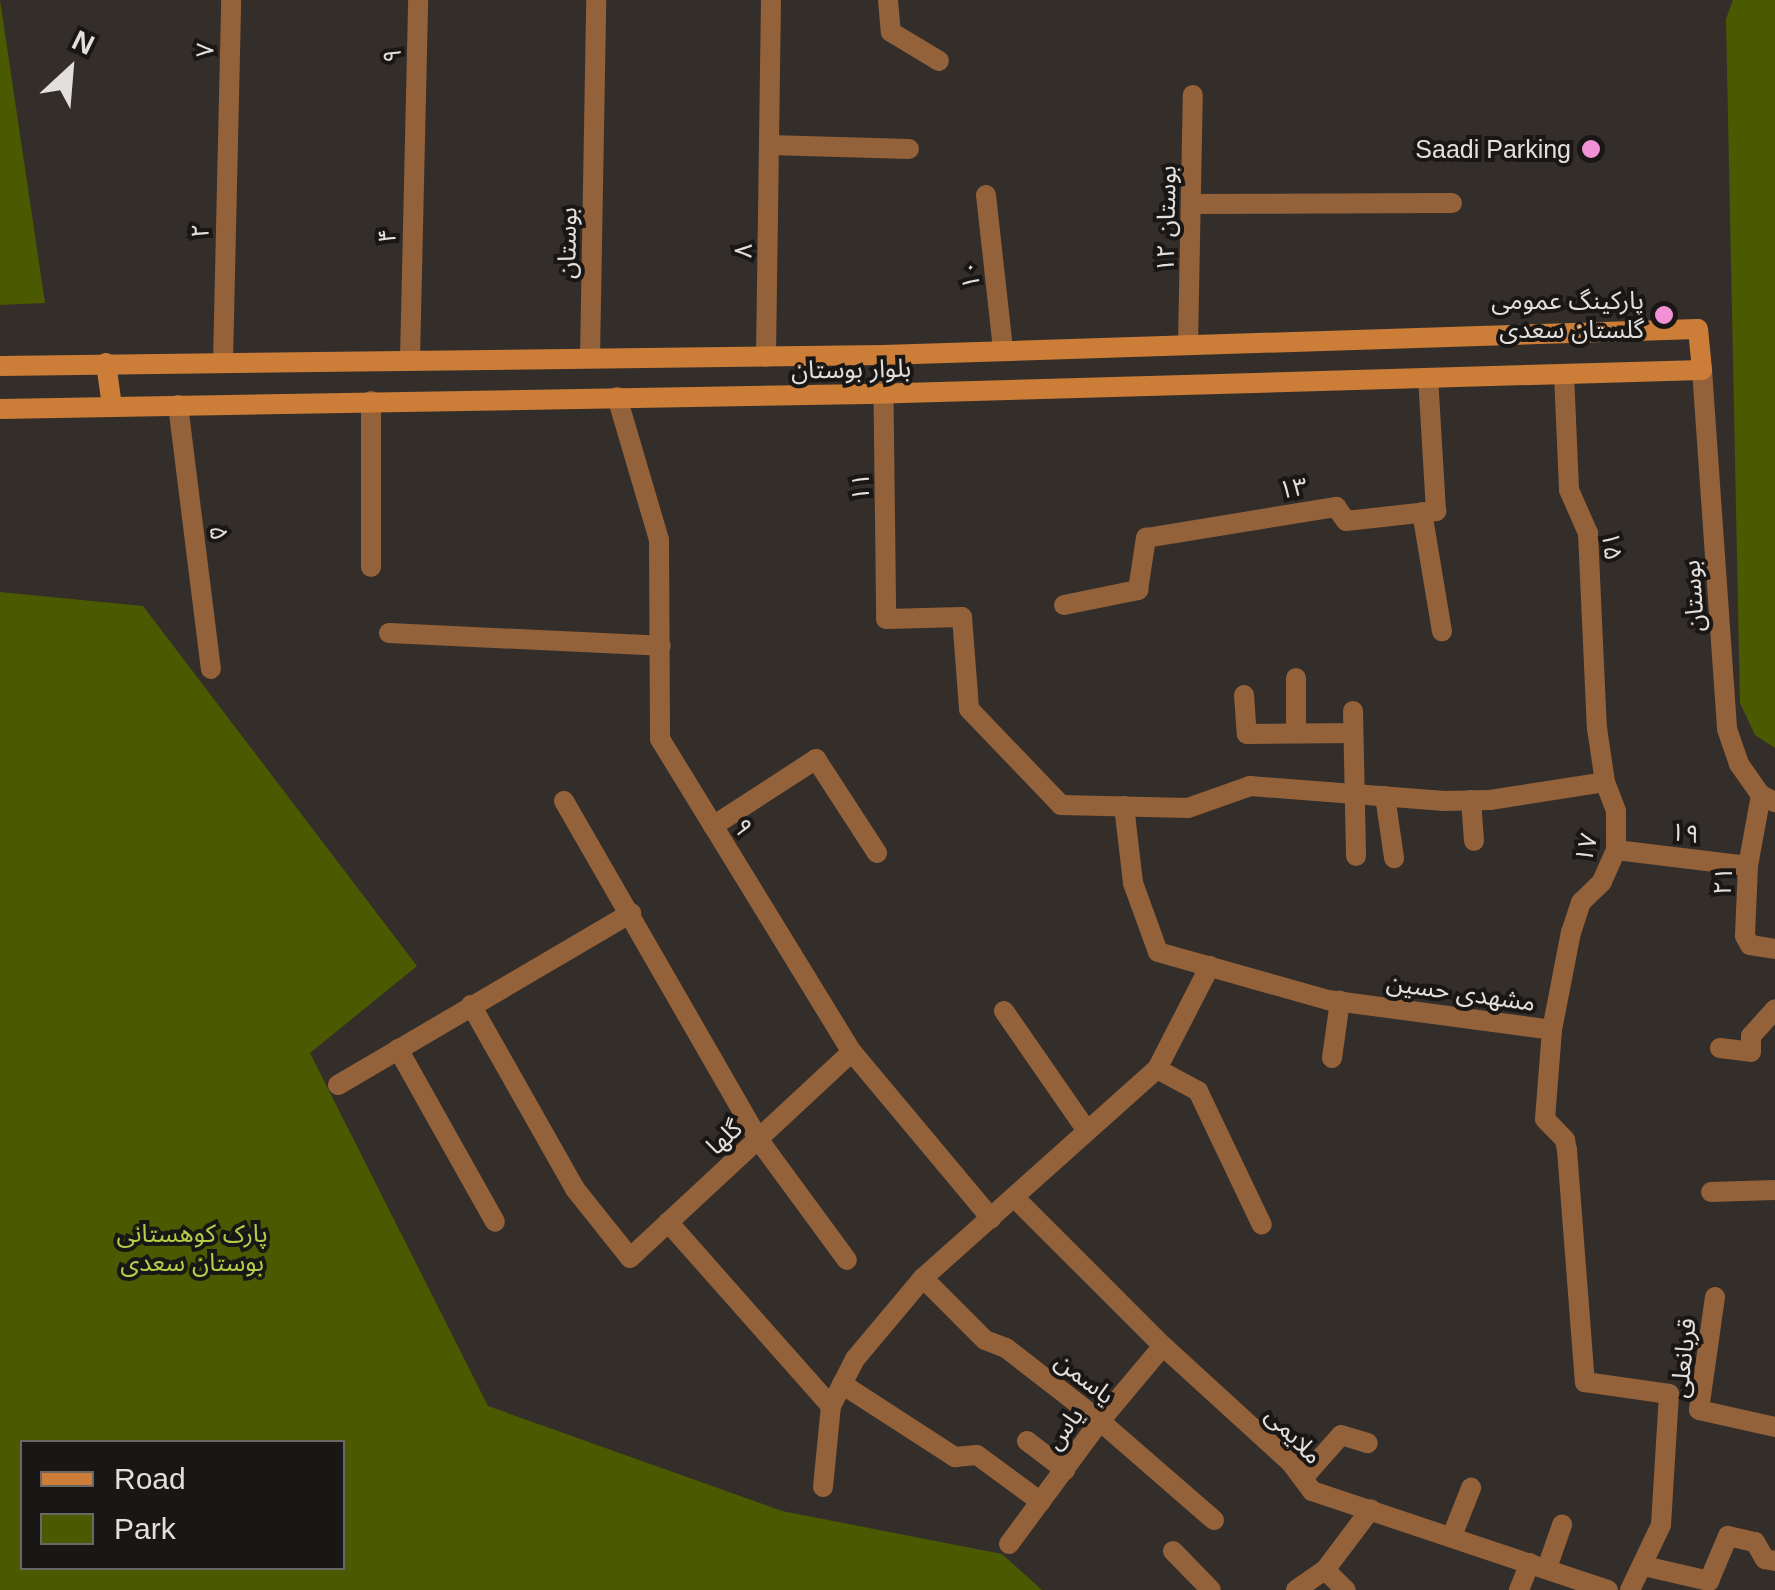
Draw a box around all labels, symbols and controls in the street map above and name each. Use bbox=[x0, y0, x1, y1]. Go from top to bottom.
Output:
north arrow bbox=[20, 20, 120, 120]
text: N bbox=[67, 24, 99, 61]
street label: ۷ bbox=[190, 42, 220, 58]
street label: ۹ bbox=[377, 49, 407, 63]
place label: Saadi Parking bbox=[1415, 134, 1571, 164]
marker: Saadi Parking bbox=[1580, 138, 1602, 160]
street label: بوستان ۱۲ bbox=[1150, 165, 1182, 273]
street label: بوستان bbox=[551, 207, 583, 279]
street label: ۲ bbox=[185, 224, 215, 238]
street label: ۴ bbox=[372, 229, 402, 243]
street label: ۸ bbox=[728, 244, 758, 258]
street label: ۱۰ bbox=[954, 259, 986, 291]
place label: پارکینگ عمومی گلستان سعدی bbox=[1491, 286, 1644, 345]
marker: پارکینگ عمومی گلستان سعدی bbox=[1653, 304, 1675, 326]
street label: بلوار بوستان bbox=[791, 353, 911, 385]
street label: ۱۳ bbox=[1277, 471, 1309, 505]
street label: ۱۱ bbox=[845, 473, 875, 501]
street label: ۵ bbox=[203, 524, 235, 542]
street label: ۱۵ bbox=[1595, 530, 1629, 562]
street label: بوستان bbox=[1676, 559, 1710, 633]
street label: ۹ bbox=[726, 813, 760, 841]
street label: ۱۹ bbox=[1669, 816, 1701, 850]
street label: ۱۷ bbox=[1568, 830, 1604, 866]
street label: ۲۱ bbox=[1707, 866, 1739, 896]
street label: مشهدی حسین bbox=[1385, 967, 1537, 1017]
street label: گلها bbox=[700, 1113, 748, 1161]
park label: پارک کوهستانی بوستان سعدی bbox=[116, 1219, 268, 1278]
street label: قربانعلی bbox=[1664, 1317, 1702, 1399]
street label: یاسمن bbox=[1049, 1346, 1121, 1410]
street label: ملایمی bbox=[1259, 1400, 1329, 1470]
street label: یاس bbox=[1038, 1401, 1090, 1455]
legend bbox=[20, 1440, 345, 1570]
text: Road bbox=[114, 1462, 186, 1495]
text: Park bbox=[114, 1512, 176, 1545]

